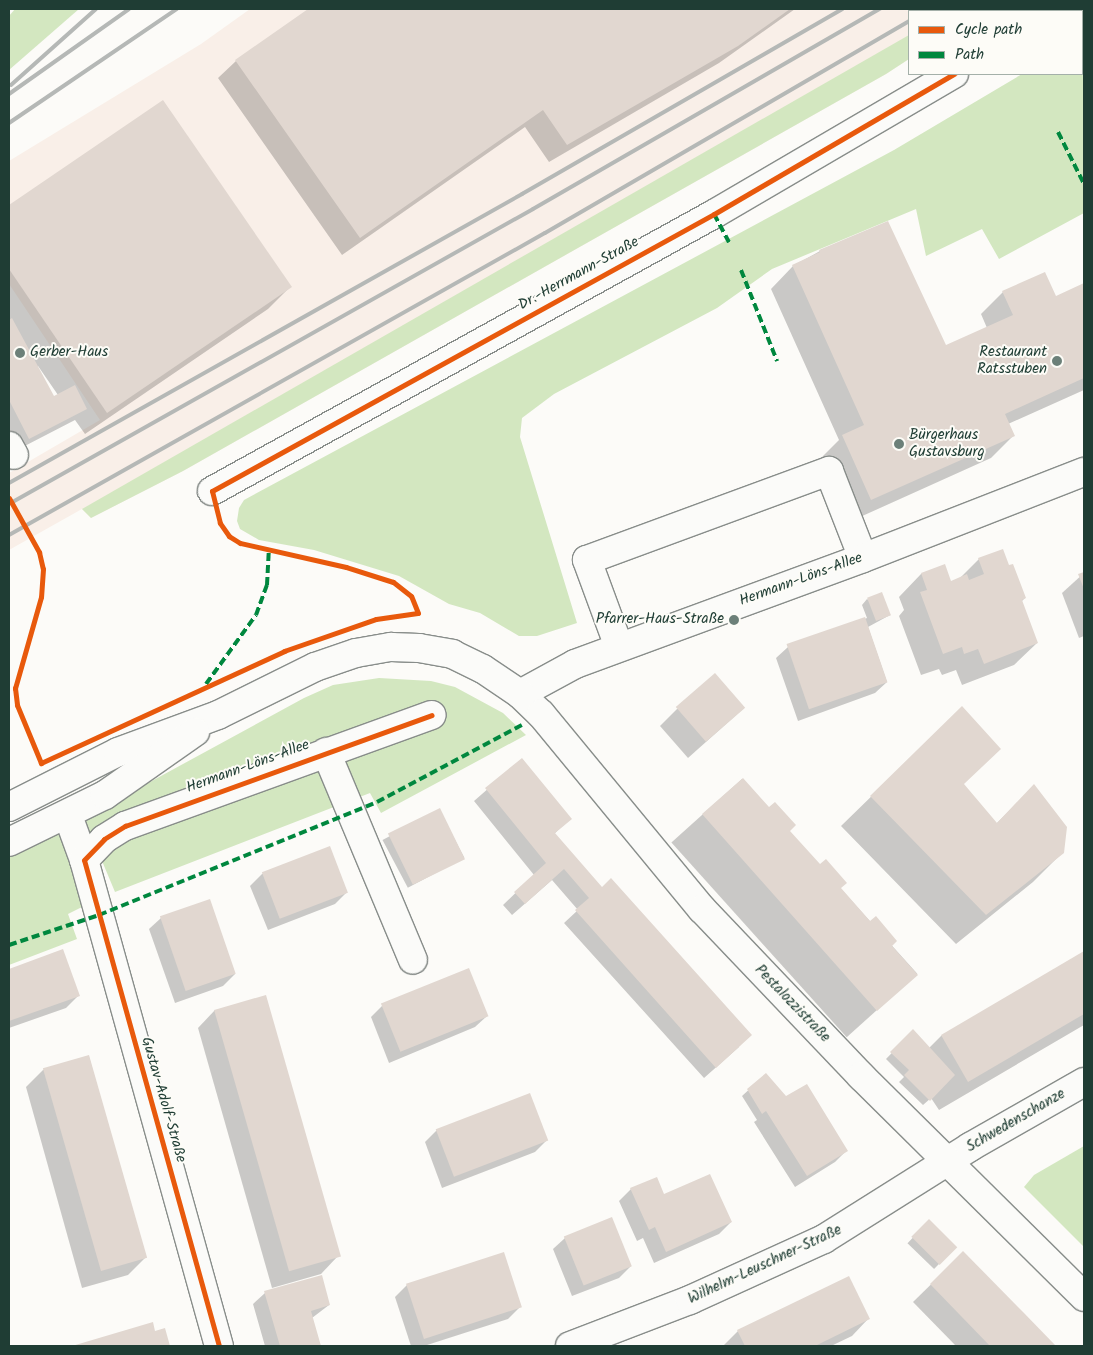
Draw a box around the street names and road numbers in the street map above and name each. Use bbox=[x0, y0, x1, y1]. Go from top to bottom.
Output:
street label: Dr.-Herrmann-Straße bbox=[516, 233, 642, 315]
street label: Hermann-Löns-Allee bbox=[737, 549, 865, 611]
street label: Hermann-Löns-Allee bbox=[184, 736, 312, 798]
street label: Pestalozzistraße bbox=[750, 961, 834, 1047]
street label: Gustav-Adolf-Straße bbox=[136, 1035, 190, 1165]
street label: Schwedenschanze bbox=[963, 1085, 1069, 1157]
street label: Wilhelm-Leuschner-Straße bbox=[685, 1221, 845, 1309]

